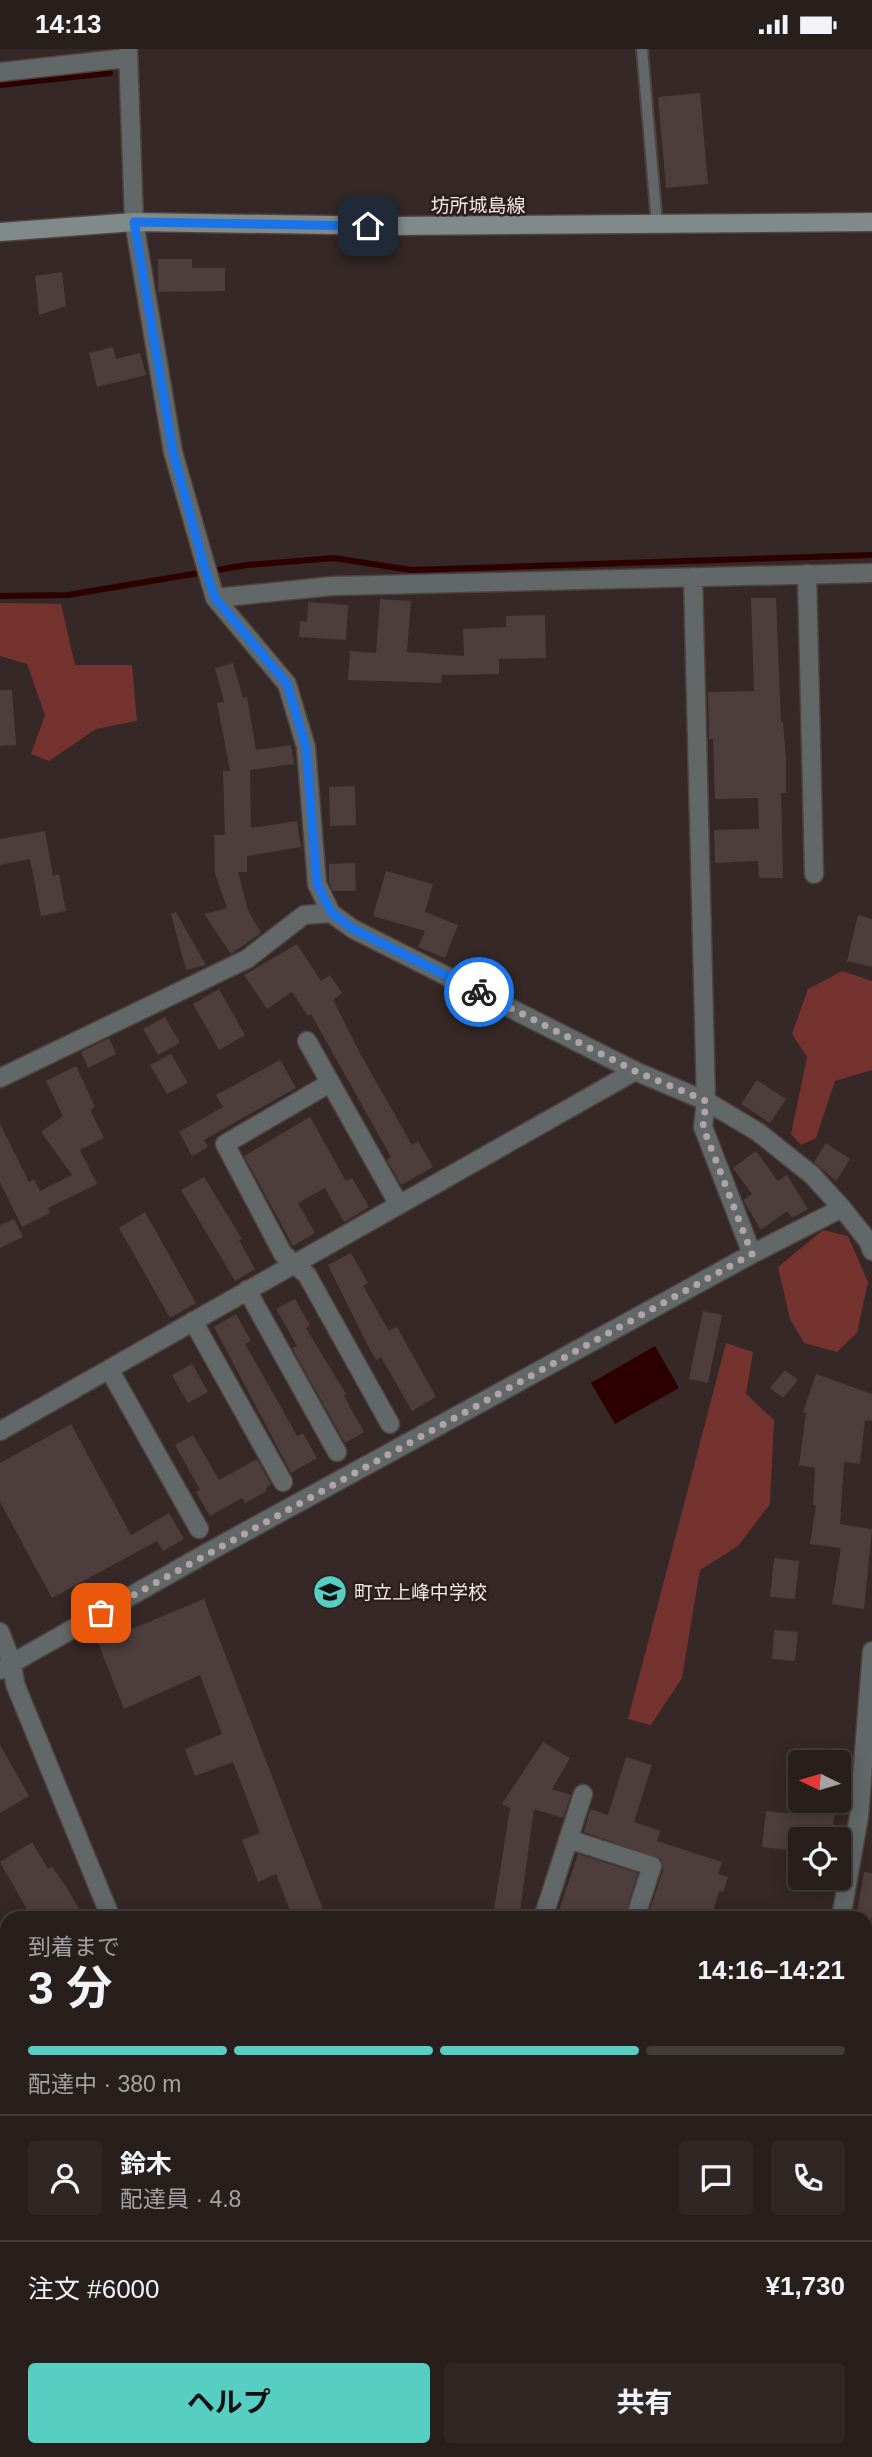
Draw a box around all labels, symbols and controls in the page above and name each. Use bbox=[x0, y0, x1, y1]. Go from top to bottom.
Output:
text: 14:13 bbox=[35, 9, 102, 39]
street label: 坊所城島線 bbox=[430, 195, 526, 216]
pin bbox=[338, 196, 398, 256]
icon: home bbox=[349, 207, 387, 245]
courier bbox=[444, 957, 514, 1027]
icon: bike bbox=[460, 973, 498, 1011]
school or university icon: 町立上峰中学校 bbox=[311, 1573, 349, 1611]
place label: 町立上峰中学校 bbox=[354, 1582, 487, 1603]
pin bbox=[71, 1583, 131, 1643]
icon: bag bbox=[82, 1594, 120, 1632]
north arrow bbox=[788, 1750, 850, 1813]
map controls bbox=[788, 1750, 851, 1890]
button: locate bbox=[788, 1827, 851, 1890]
text: 到着まで bbox=[28, 1934, 120, 1960]
text: 14:16–14:21 bbox=[698, 1955, 845, 1985]
text: 3 分 bbox=[28, 1962, 112, 2014]
text: 配達中 · 380 m bbox=[28, 2071, 181, 2097]
button: person bbox=[28, 2141, 102, 2215]
button: chat bbox=[679, 2141, 753, 2215]
button: phone bbox=[771, 2141, 845, 2215]
text: 鈴木 bbox=[120, 2149, 172, 2179]
text: 配達員 · 4.8 bbox=[120, 2186, 241, 2212]
text: ¥1,730 bbox=[765, 2271, 845, 2301]
text: 注文 #6000 bbox=[28, 2274, 160, 2304]
button: ヘルプ bbox=[28, 2363, 430, 2443]
button: 共有 bbox=[444, 2363, 845, 2443]

